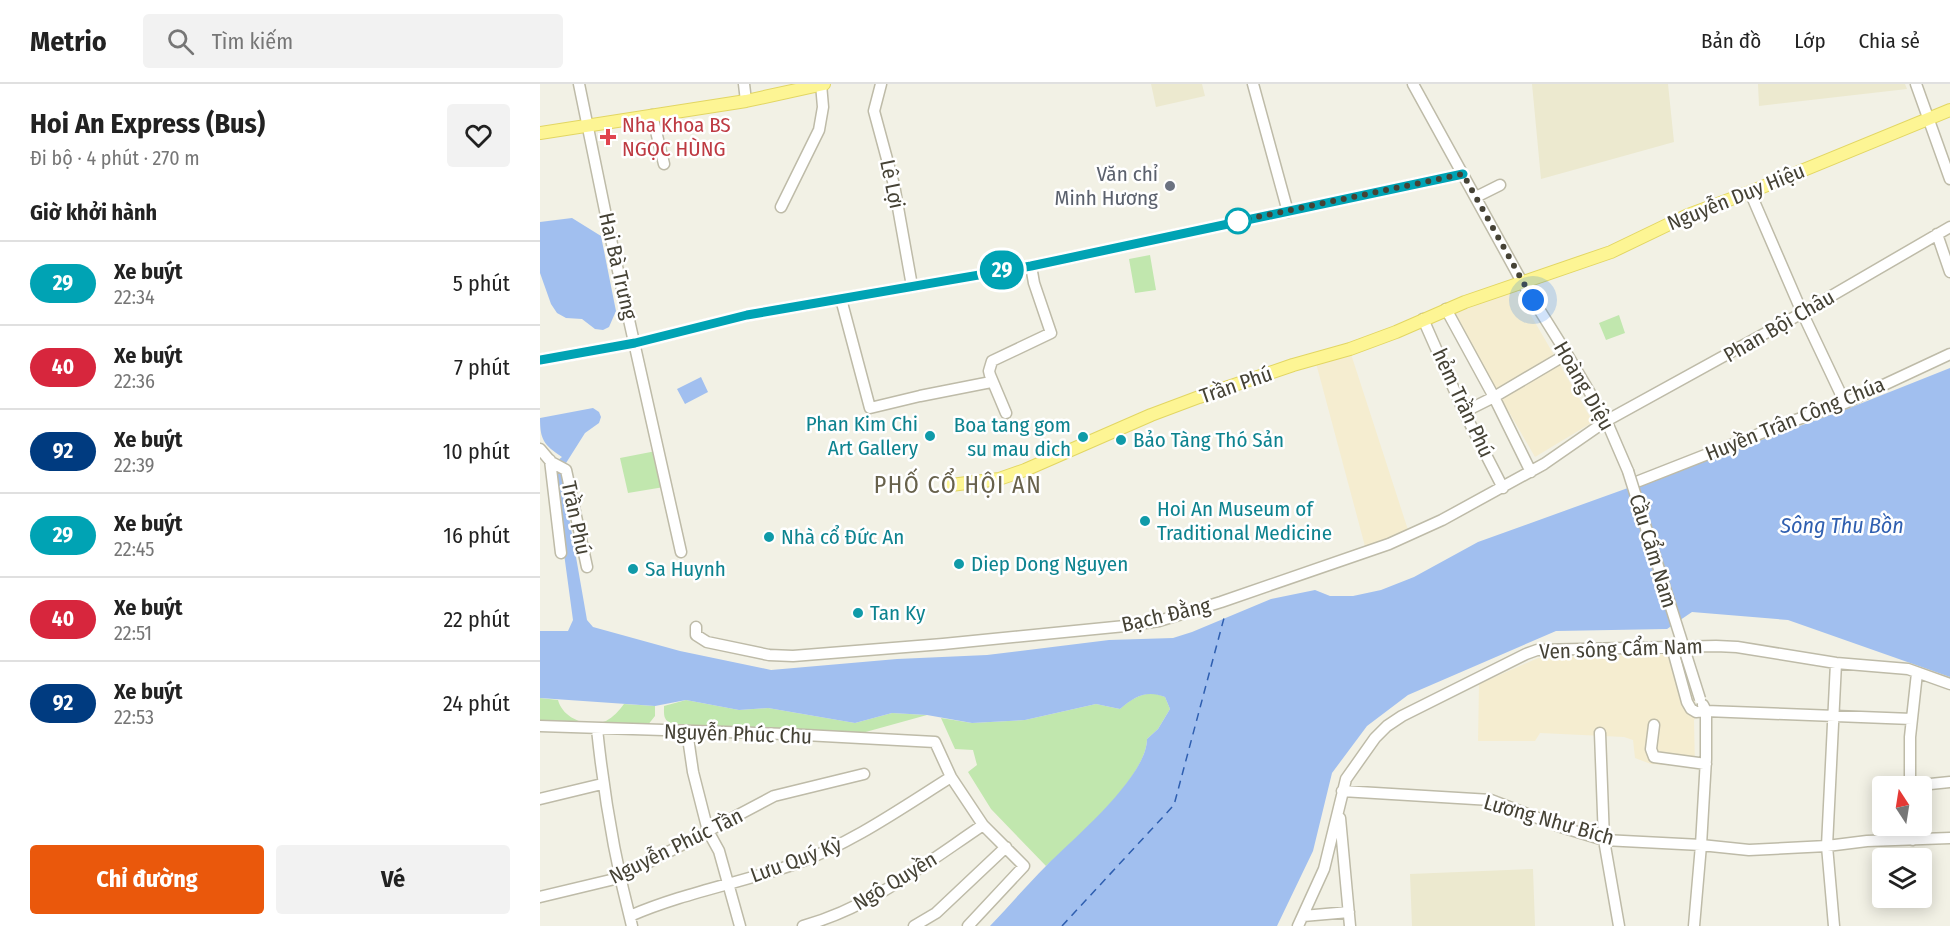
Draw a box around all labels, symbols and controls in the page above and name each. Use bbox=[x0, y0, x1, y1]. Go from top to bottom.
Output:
search box bbox=[143, 14, 563, 68]
text: Metrio bbox=[30, 25, 107, 58]
icon: search bbox=[164, 25, 197, 58]
text: Tìm kiếm bbox=[212, 28, 293, 55]
text: Bản đồ bbox=[1701, 28, 1761, 54]
text: Lớp bbox=[1794, 28, 1826, 54]
text: Chia sẻ bbox=[1859, 28, 1920, 54]
button: heart bbox=[447, 104, 510, 167]
text: Hoi An Express (Bus) bbox=[30, 107, 265, 140]
place label: Nha Khoa BS NGỌC HÙNG bbox=[622, 112, 731, 162]
marker: Nha Khoa BS NGỌC HÙNG bbox=[599, 128, 617, 146]
text: Đi bộ · 4 phút · 270 m bbox=[30, 146, 200, 170]
street label: Lê Lợi bbox=[874, 157, 910, 211]
street label: Nguyễn Duy Hiệu bbox=[1663, 158, 1809, 236]
place label: Văn chỉ Minh Hương bbox=[1054, 161, 1158, 211]
marker: Văn chỉ Minh Hương bbox=[1163, 179, 1177, 193]
text: Giờ khởi hành bbox=[30, 199, 157, 226]
unlabelled marker bbox=[1225, 208, 1251, 234]
street label: Hai Bà Trưng bbox=[593, 210, 643, 322]
line badge: 29 bbox=[975, 250, 1029, 290]
text: 29 bbox=[992, 257, 1012, 283]
text: Xe buýt bbox=[114, 258, 183, 285]
text: 29 bbox=[53, 270, 73, 296]
text: 5 phút bbox=[453, 270, 510, 297]
street label: Phan Bội Châu bbox=[1719, 284, 1839, 368]
text: 22:34 bbox=[114, 285, 155, 309]
your location bbox=[1518, 285, 1548, 315]
street label: Hoàng Diệu bbox=[1548, 337, 1620, 435]
text: Xe buýt bbox=[114, 342, 183, 369]
street label: hẻm Trần Phú bbox=[1426, 344, 1500, 462]
text: 40 bbox=[52, 354, 74, 380]
text: 7 phút bbox=[454, 354, 510, 381]
street label: Trần Phú bbox=[1196, 361, 1276, 409]
text: 22:36 bbox=[114, 369, 155, 393]
street label: Huyền Trân Công Chúa bbox=[1701, 371, 1889, 467]
place label: Phan Kim Chi Art Gallery bbox=[806, 411, 919, 461]
place label: Boa tang gom su mau dich bbox=[954, 412, 1071, 462]
text: Xe buýt bbox=[114, 426, 183, 453]
place label: Bảo Tàng Thó Sản bbox=[1133, 427, 1284, 453]
marker: Phan Kim Chi Art Gallery bbox=[923, 429, 937, 443]
marker: Boa tang gom su mau dich bbox=[1076, 430, 1090, 444]
marker: Bảo Tàng Thó Sản bbox=[1114, 433, 1128, 447]
text: 92 bbox=[53, 438, 73, 464]
text: 10 phút bbox=[443, 438, 510, 465]
text: 22:39 bbox=[114, 453, 155, 477]
district label: PHỐ CỔ HỘI AN bbox=[874, 467, 1042, 499]
street label: Trần Phú bbox=[556, 479, 596, 557]
street label: Cầu Cẩm Nam bbox=[1623, 491, 1683, 611]
place label: Hoi An Museum of Traditional Medicine bbox=[1157, 496, 1332, 546]
text: Xe buýt bbox=[114, 510, 183, 537]
water label: Sông Thu Bồn bbox=[1779, 512, 1904, 539]
marker: Hoi An Museum of Traditional Medicine bbox=[1138, 514, 1152, 528]
text: 29 bbox=[53, 522, 73, 548]
text: 16 phút bbox=[443, 522, 510, 549]
place label: Nhà cổ Đức An bbox=[781, 524, 904, 550]
marker: Nhà cổ Đức An bbox=[762, 530, 776, 544]
text: 22:45 bbox=[114, 537, 154, 561]
place label: Diep Dong Nguyen bbox=[971, 551, 1128, 577]
place label: Sa Huynh bbox=[645, 556, 726, 582]
marker: Diep Dong Nguyen bbox=[952, 557, 966, 571]
marker: Sa Huynh bbox=[626, 562, 640, 576]
street label: Bạch Đằng bbox=[1119, 592, 1213, 638]
text: Xe buýt bbox=[114, 594, 183, 621]
place label: Tan Ky bbox=[870, 600, 926, 626]
text: 40 bbox=[52, 606, 74, 632]
text: 22 phút bbox=[443, 606, 510, 633]
marker: Tan Ky bbox=[851, 606, 865, 620]
text: 22:51 bbox=[114, 621, 152, 645]
street label: Ven sông Cẩm Nam bbox=[1539, 633, 1703, 665]
text: Xe buýt bbox=[114, 678, 183, 705]
text: 92 bbox=[53, 690, 73, 716]
text: 24 phút bbox=[443, 690, 510, 717]
text: 22:53 bbox=[114, 705, 154, 729]
street label: Nguyễn Phúc Chu bbox=[664, 718, 812, 750]
north arrow bbox=[1872, 776, 1932, 836]
map controls bbox=[1872, 776, 1932, 908]
street label: Lương Như Bích bbox=[1481, 789, 1617, 851]
street label: Nguyễn Phúc Tần bbox=[605, 802, 747, 890]
street label: Lưu Quý Kỳ bbox=[747, 831, 846, 889]
button: Chỉ đường bbox=[30, 845, 264, 914]
button: Vé bbox=[276, 845, 510, 914]
street label: Ngô Quyền bbox=[848, 846, 942, 916]
button: layers bbox=[1872, 848, 1932, 908]

